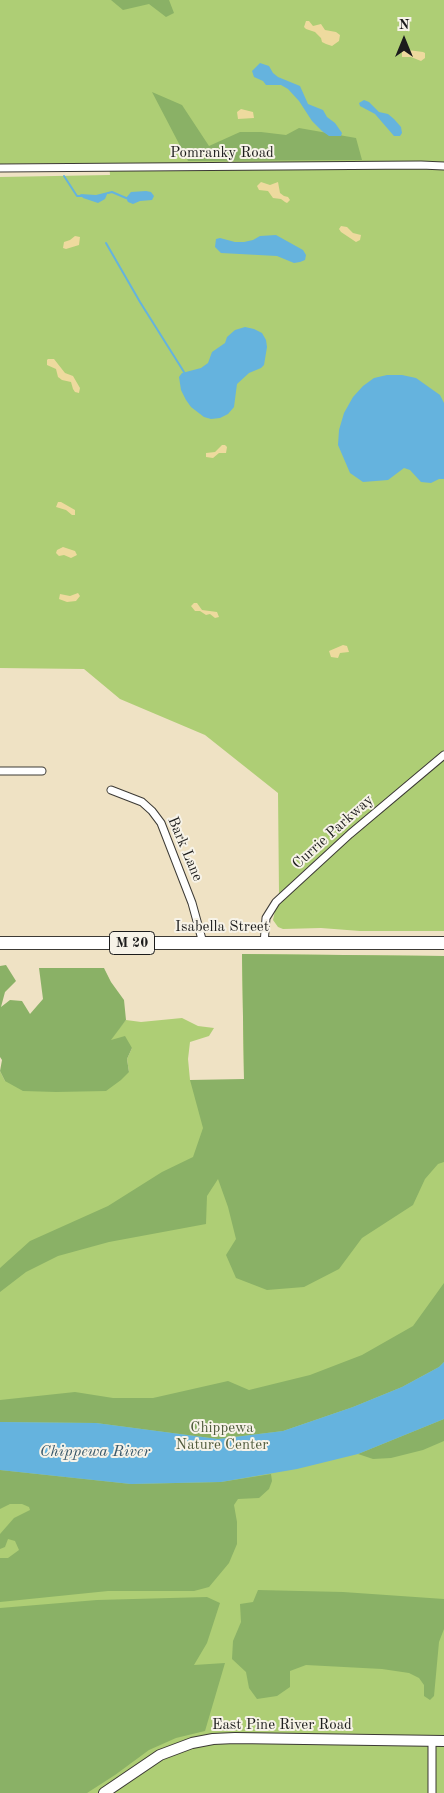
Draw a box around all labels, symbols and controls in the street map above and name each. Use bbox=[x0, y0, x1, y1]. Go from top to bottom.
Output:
north arrow bbox=[379, 15, 429, 65]
text: N bbox=[399, 18, 409, 32]
street label: Pomranky Road bbox=[170, 144, 274, 162]
street label: Currie Parkway bbox=[289, 791, 377, 873]
street label: Bark Lane bbox=[163, 814, 207, 884]
street label: Isabella Street bbox=[175, 918, 269, 936]
road number: M 20 bbox=[110, 931, 154, 954]
park label: Chippewa Nature Center bbox=[176, 1419, 268, 1454]
water label: Chippewa River bbox=[40, 1442, 150, 1462]
street label: East Pine River Road bbox=[212, 1716, 352, 1734]

